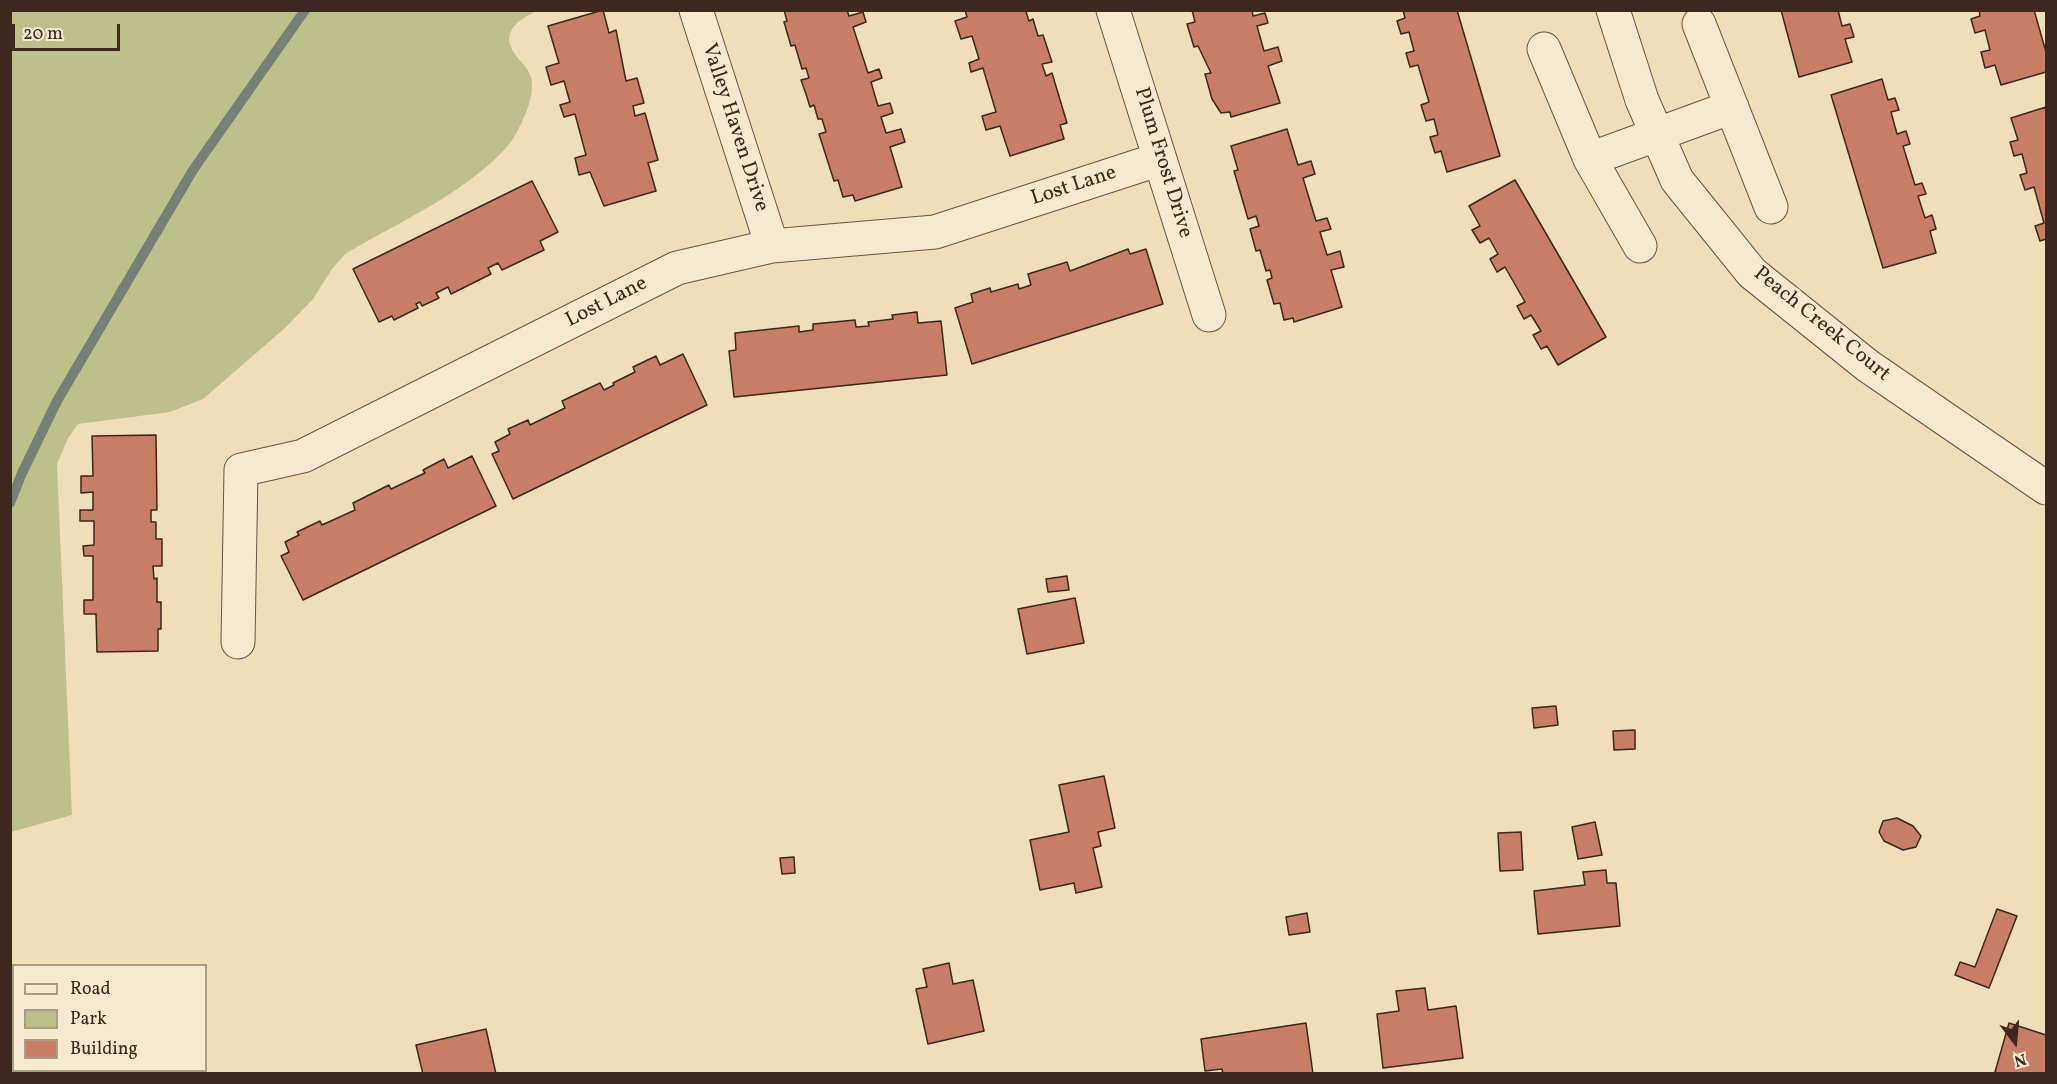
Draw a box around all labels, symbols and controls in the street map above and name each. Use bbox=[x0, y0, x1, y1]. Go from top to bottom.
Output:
scale bar bbox=[15, 12, 123, 50]
text: 20 m bbox=[23, 22, 63, 47]
street label: Valley Haven Drive bbox=[695, 41, 773, 215]
street label: Plum Frost Drive bbox=[1127, 85, 1197, 241]
street label: Lost Lane bbox=[1028, 161, 1120, 213]
street label: Peach Creek Court bbox=[1748, 262, 1894, 388]
street label: Lost Lane bbox=[562, 272, 652, 334]
legend bbox=[12, 964, 207, 1072]
text: Road bbox=[70, 977, 111, 1002]
text: Park bbox=[70, 1007, 107, 1032]
north arrow bbox=[1985, 1012, 2045, 1072]
text: Building bbox=[70, 1037, 138, 1062]
text: N bbox=[2011, 1047, 2029, 1071]

